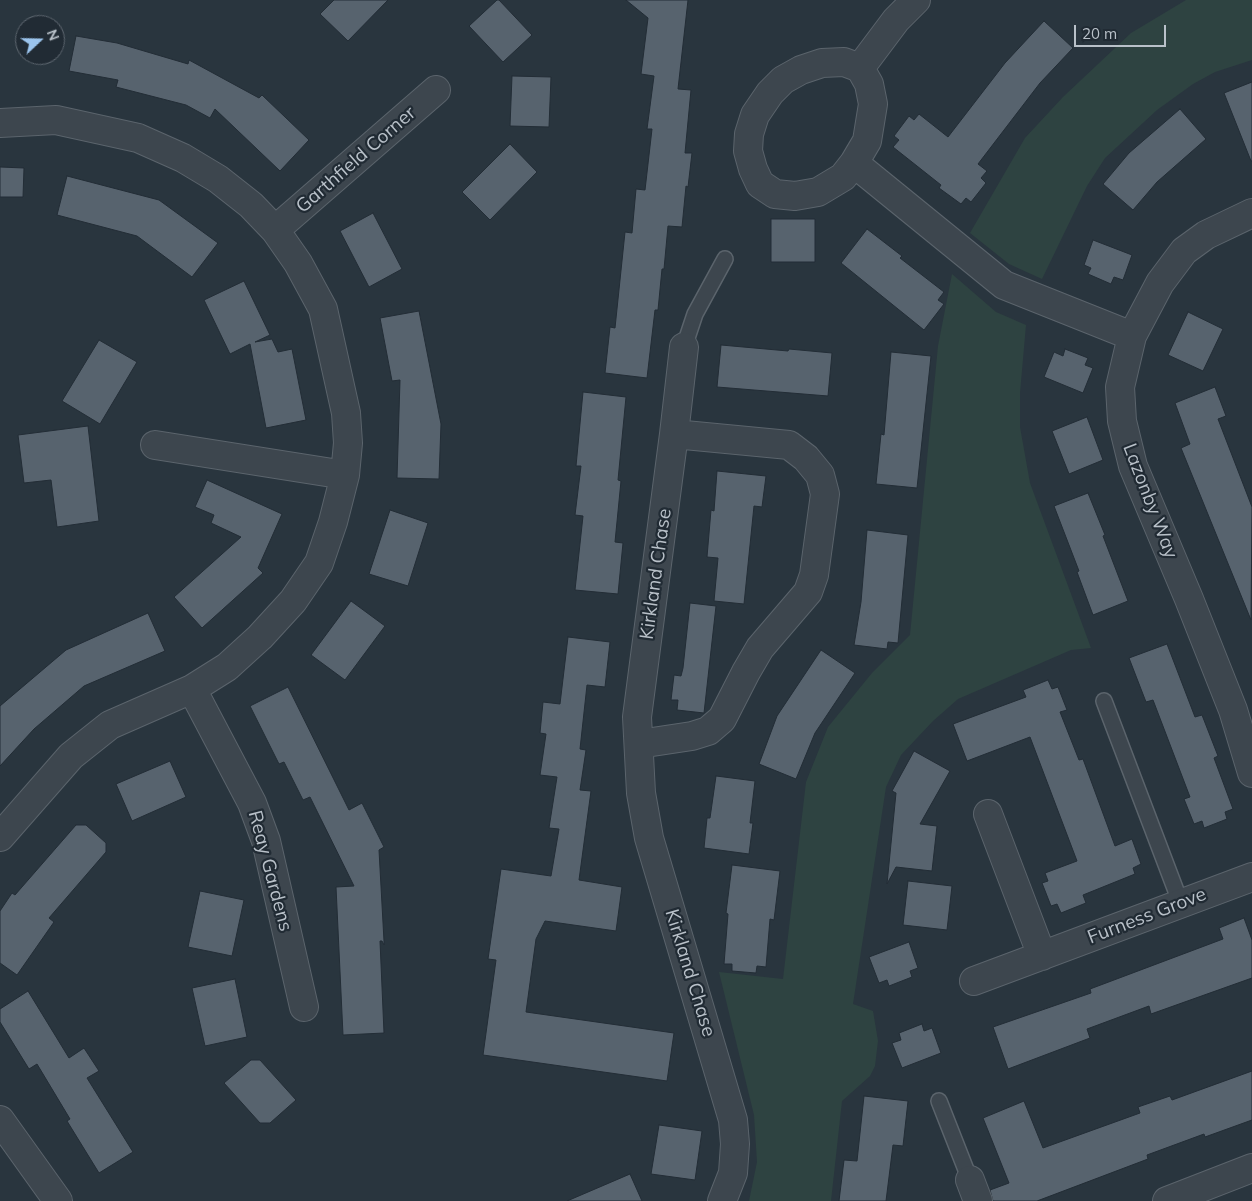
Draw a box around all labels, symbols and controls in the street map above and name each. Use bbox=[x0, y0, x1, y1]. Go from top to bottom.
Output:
north arrow bbox=[15, 15, 65, 65]
scale bar bbox=[1077, 15, 1170, 47]
text: 20 m bbox=[1082, 24, 1117, 43]
text: N bbox=[43, 27, 63, 43]
street label: Garthfield Corner bbox=[292, 102, 420, 218]
street label: Lazonby Way bbox=[1118, 440, 1182, 562]
street label: Kirkland Chase bbox=[636, 507, 676, 641]
street label: Reay Gardens bbox=[243, 808, 297, 934]
street label: Furness Grove bbox=[1084, 883, 1210, 949]
street label: Kirkland Chase bbox=[660, 907, 720, 1039]

